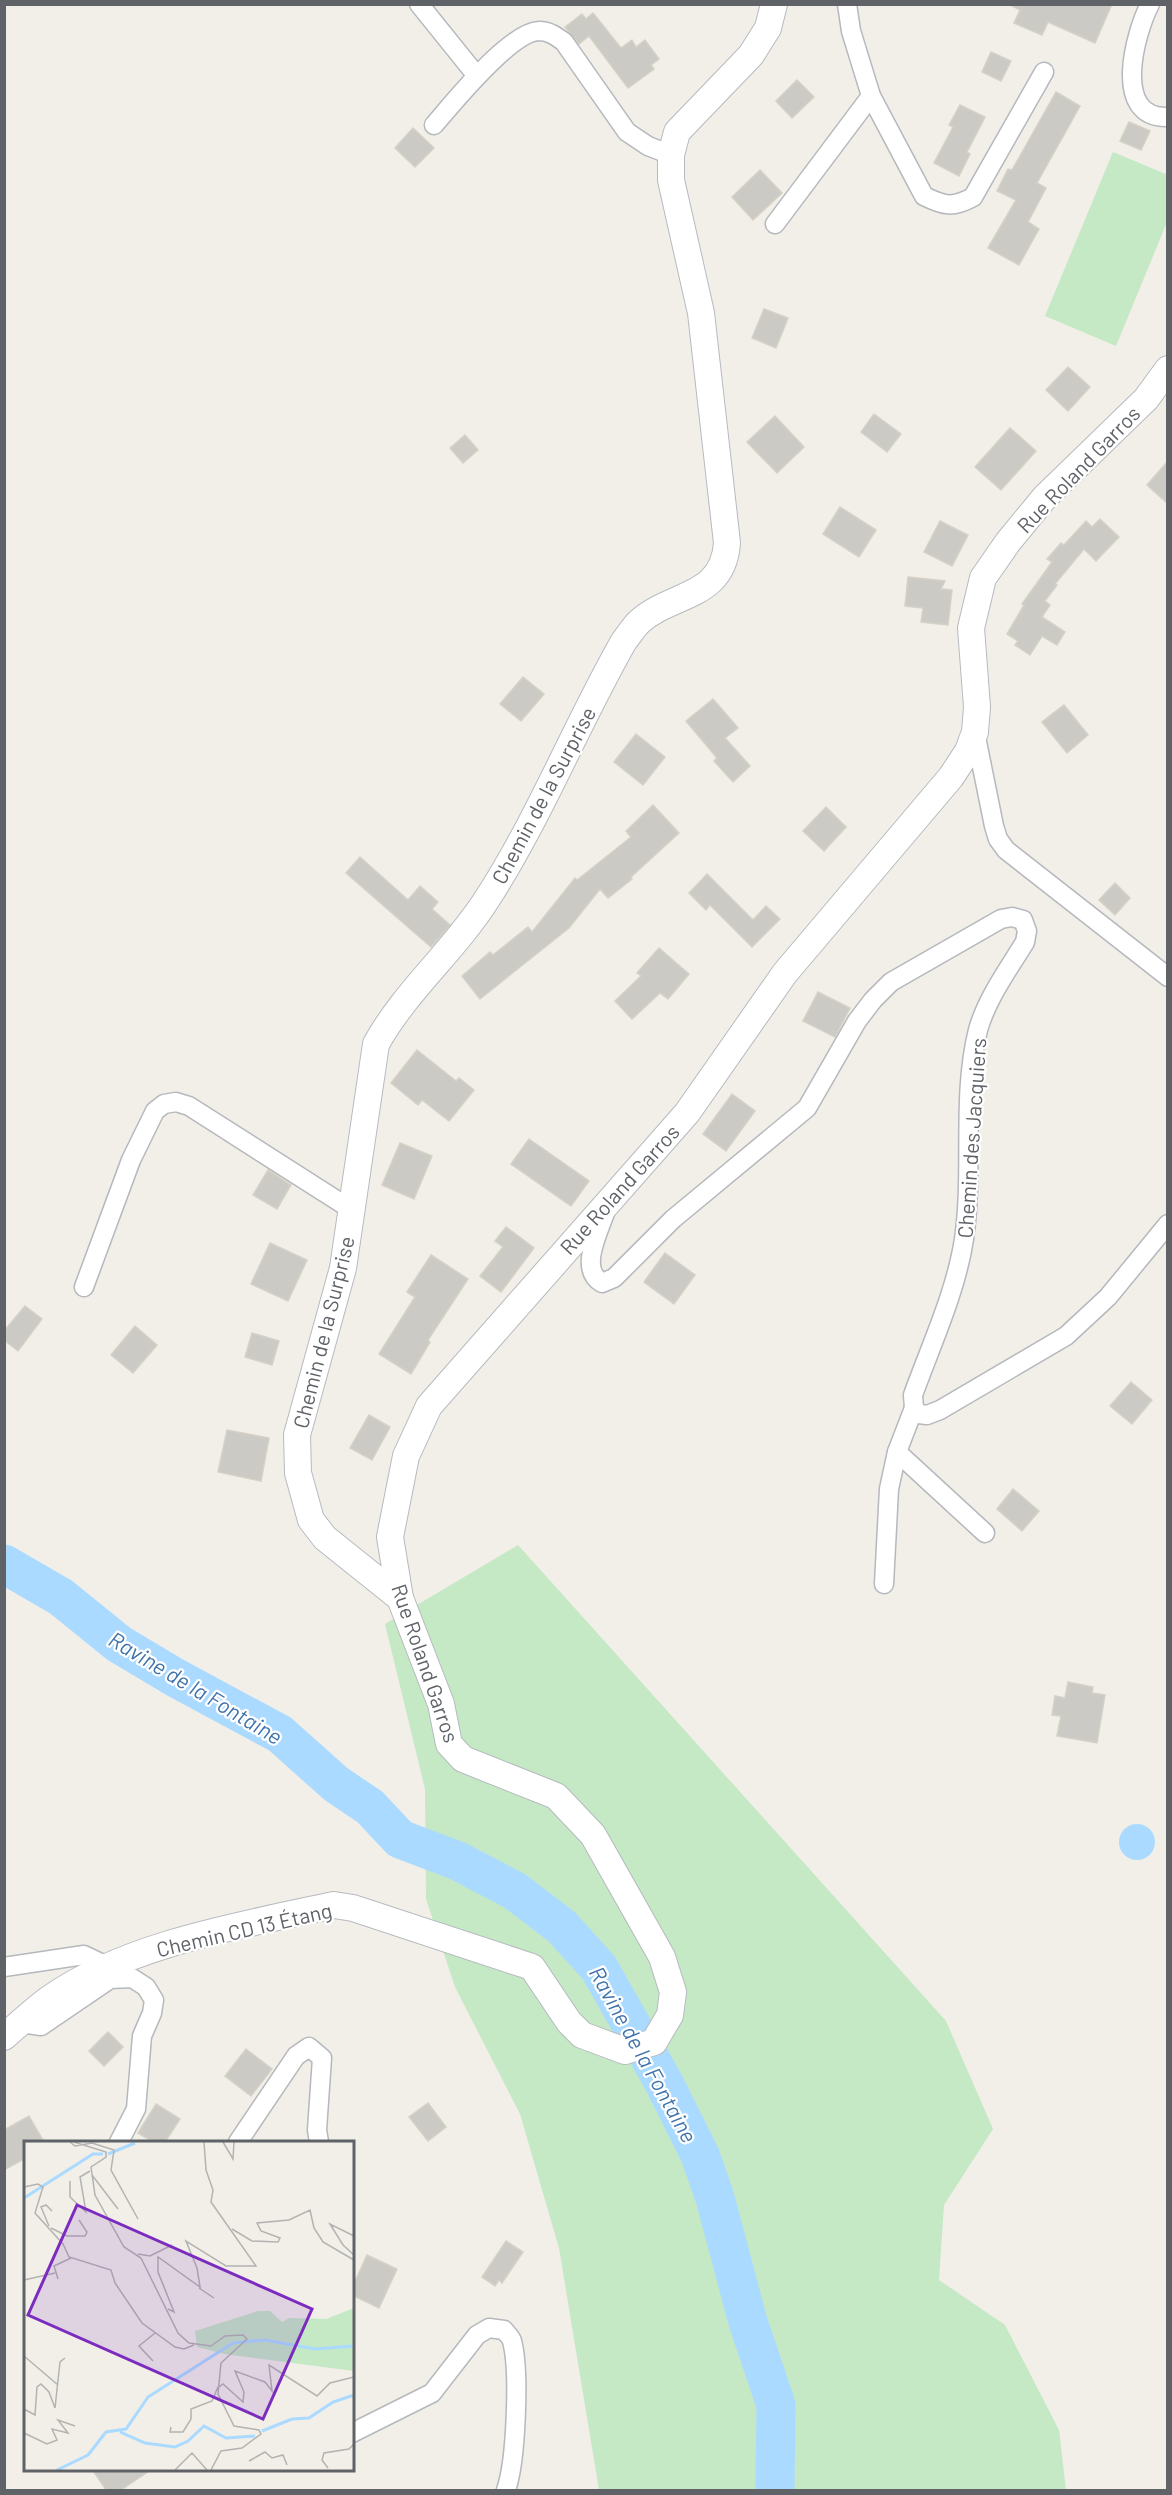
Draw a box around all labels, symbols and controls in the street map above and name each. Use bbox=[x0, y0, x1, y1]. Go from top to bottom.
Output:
street label: Rue Roland Garros bbox=[1011, 400, 1145, 538]
street label: Chemin de la Surprise bbox=[486, 702, 600, 888]
street label: Chemin des Jacquiers bbox=[952, 1037, 990, 1239]
street label: Rue Roland Garros bbox=[554, 1119, 684, 1259]
street label: Chemin de la Surprise bbox=[287, 1233, 359, 1431]
street label: Rue Roland Garros bbox=[387, 1580, 465, 1746]
water label: Ravine de la Fontaine bbox=[105, 1625, 287, 1749]
street label: Chemin CD 13 Étang bbox=[154, 1897, 334, 1961]
water label: Ravine de la Fontaine bbox=[585, 1961, 703, 2147]
inset map bbox=[24, 2141, 354, 2471]

